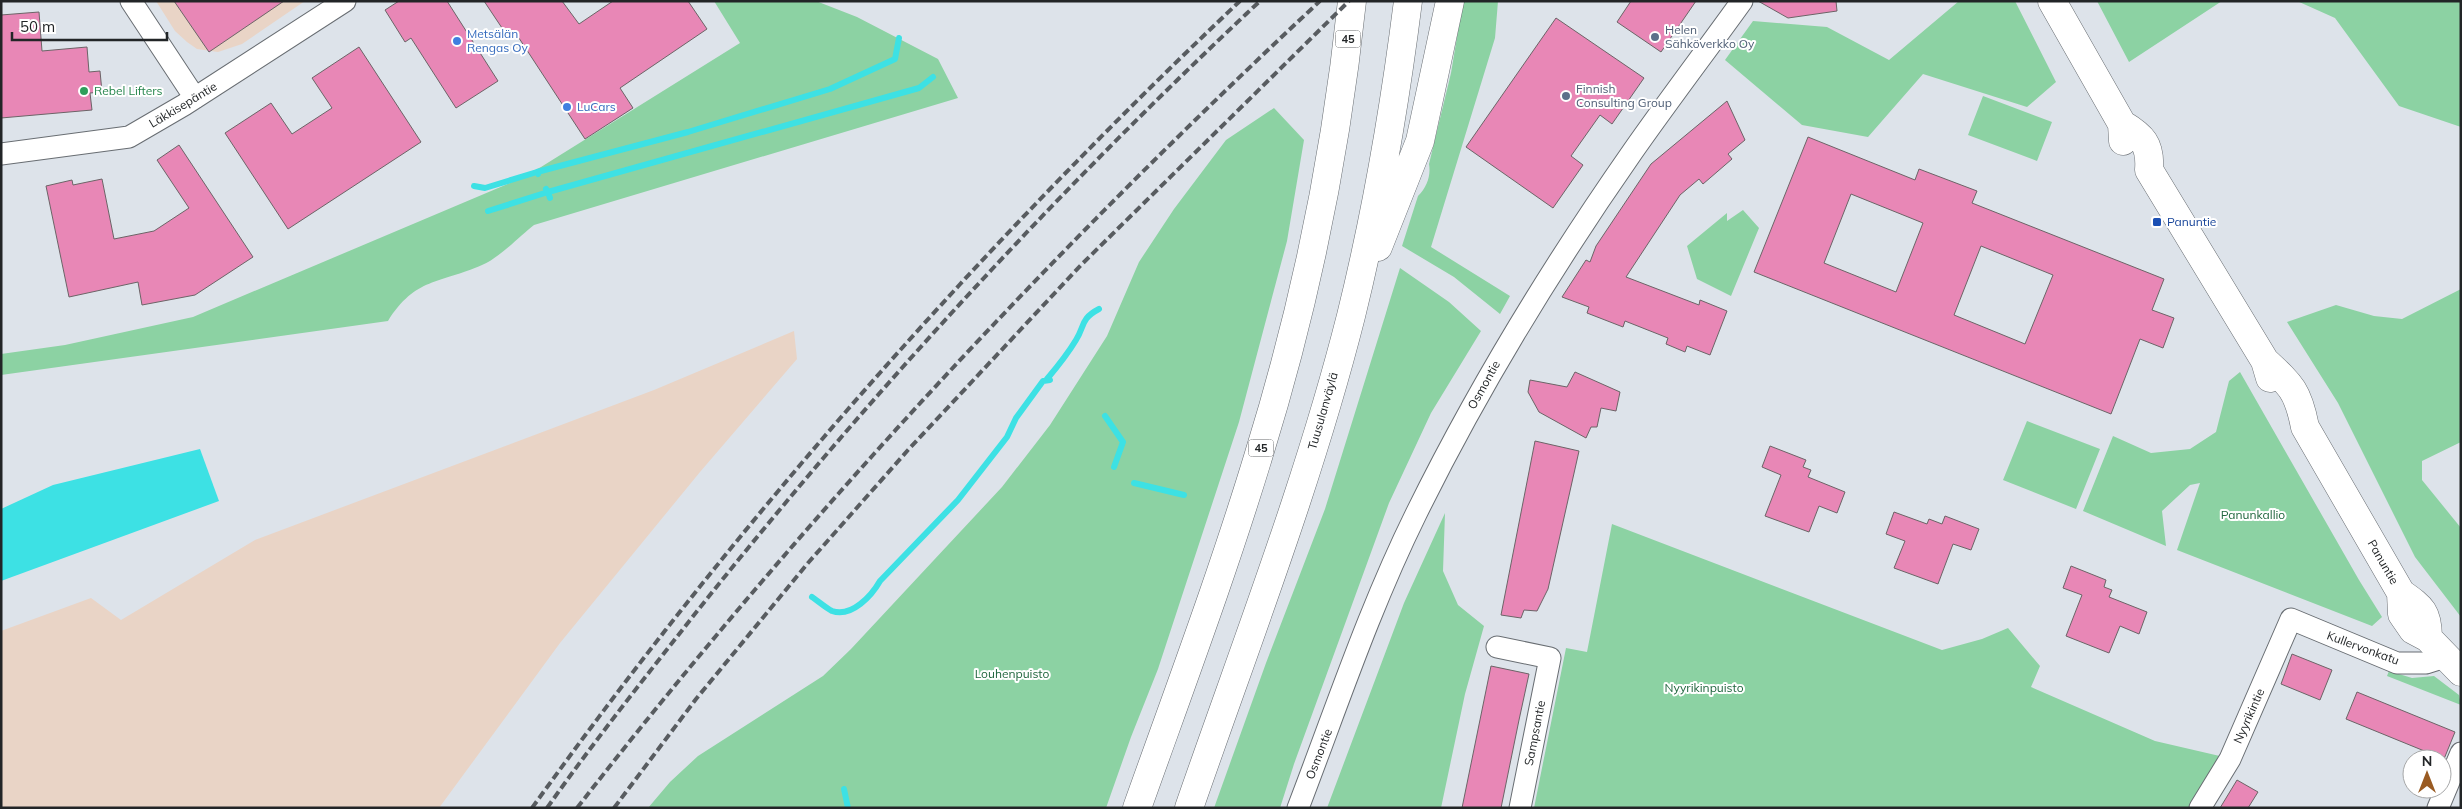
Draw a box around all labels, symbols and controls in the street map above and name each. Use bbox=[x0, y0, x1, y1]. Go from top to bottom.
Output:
scale bar bbox=[12, 10, 168, 42]
text: 50 m bbox=[20, 17, 55, 36]
place label: Helen Sähköverkko Oy bbox=[1665, 22, 1755, 51]
place label: Metsälän Rengas Oy bbox=[467, 26, 529, 55]
road number: 45 bbox=[1336, 30, 1360, 48]
marker: Helen Sähköverkko Oy bbox=[1649, 31, 1661, 43]
marker: Metsälän Rengas Oy bbox=[451, 35, 463, 47]
street label: Läkkisepäntie bbox=[146, 78, 219, 131]
place label: Finnish Consulting Group bbox=[1576, 81, 1672, 110]
place label: Rebel Lifters bbox=[94, 83, 163, 98]
marker: Rebel Lifters bbox=[78, 85, 90, 97]
marker: Finnish Consulting Group bbox=[1560, 90, 1572, 102]
place label: LuCars bbox=[577, 99, 616, 114]
marker: LuCars bbox=[561, 101, 573, 113]
place label: Panuntie bbox=[2167, 214, 2216, 229]
marker: Panuntie bbox=[2151, 216, 2163, 228]
street label: Osmontie bbox=[1464, 358, 1503, 412]
street label: Tuusulanväylä bbox=[1304, 370, 1341, 451]
road number: 45 bbox=[1248, 439, 1274, 456]
park label: Panunkallio bbox=[2221, 507, 2285, 522]
street label: Panuntie bbox=[2365, 537, 2402, 587]
street label: Kullervonkatu bbox=[2325, 627, 2401, 668]
park label: Louhenpuisto bbox=[975, 666, 1050, 681]
park label: Nyyrikinpuisto bbox=[1665, 680, 1744, 695]
street label: Nyyrikintie bbox=[2230, 686, 2267, 746]
street label: Sampsantie bbox=[1521, 699, 1548, 767]
street label: Osmontie bbox=[1302, 726, 1335, 781]
north arrow bbox=[2402, 749, 2452, 799]
text: N bbox=[2422, 752, 2432, 770]

